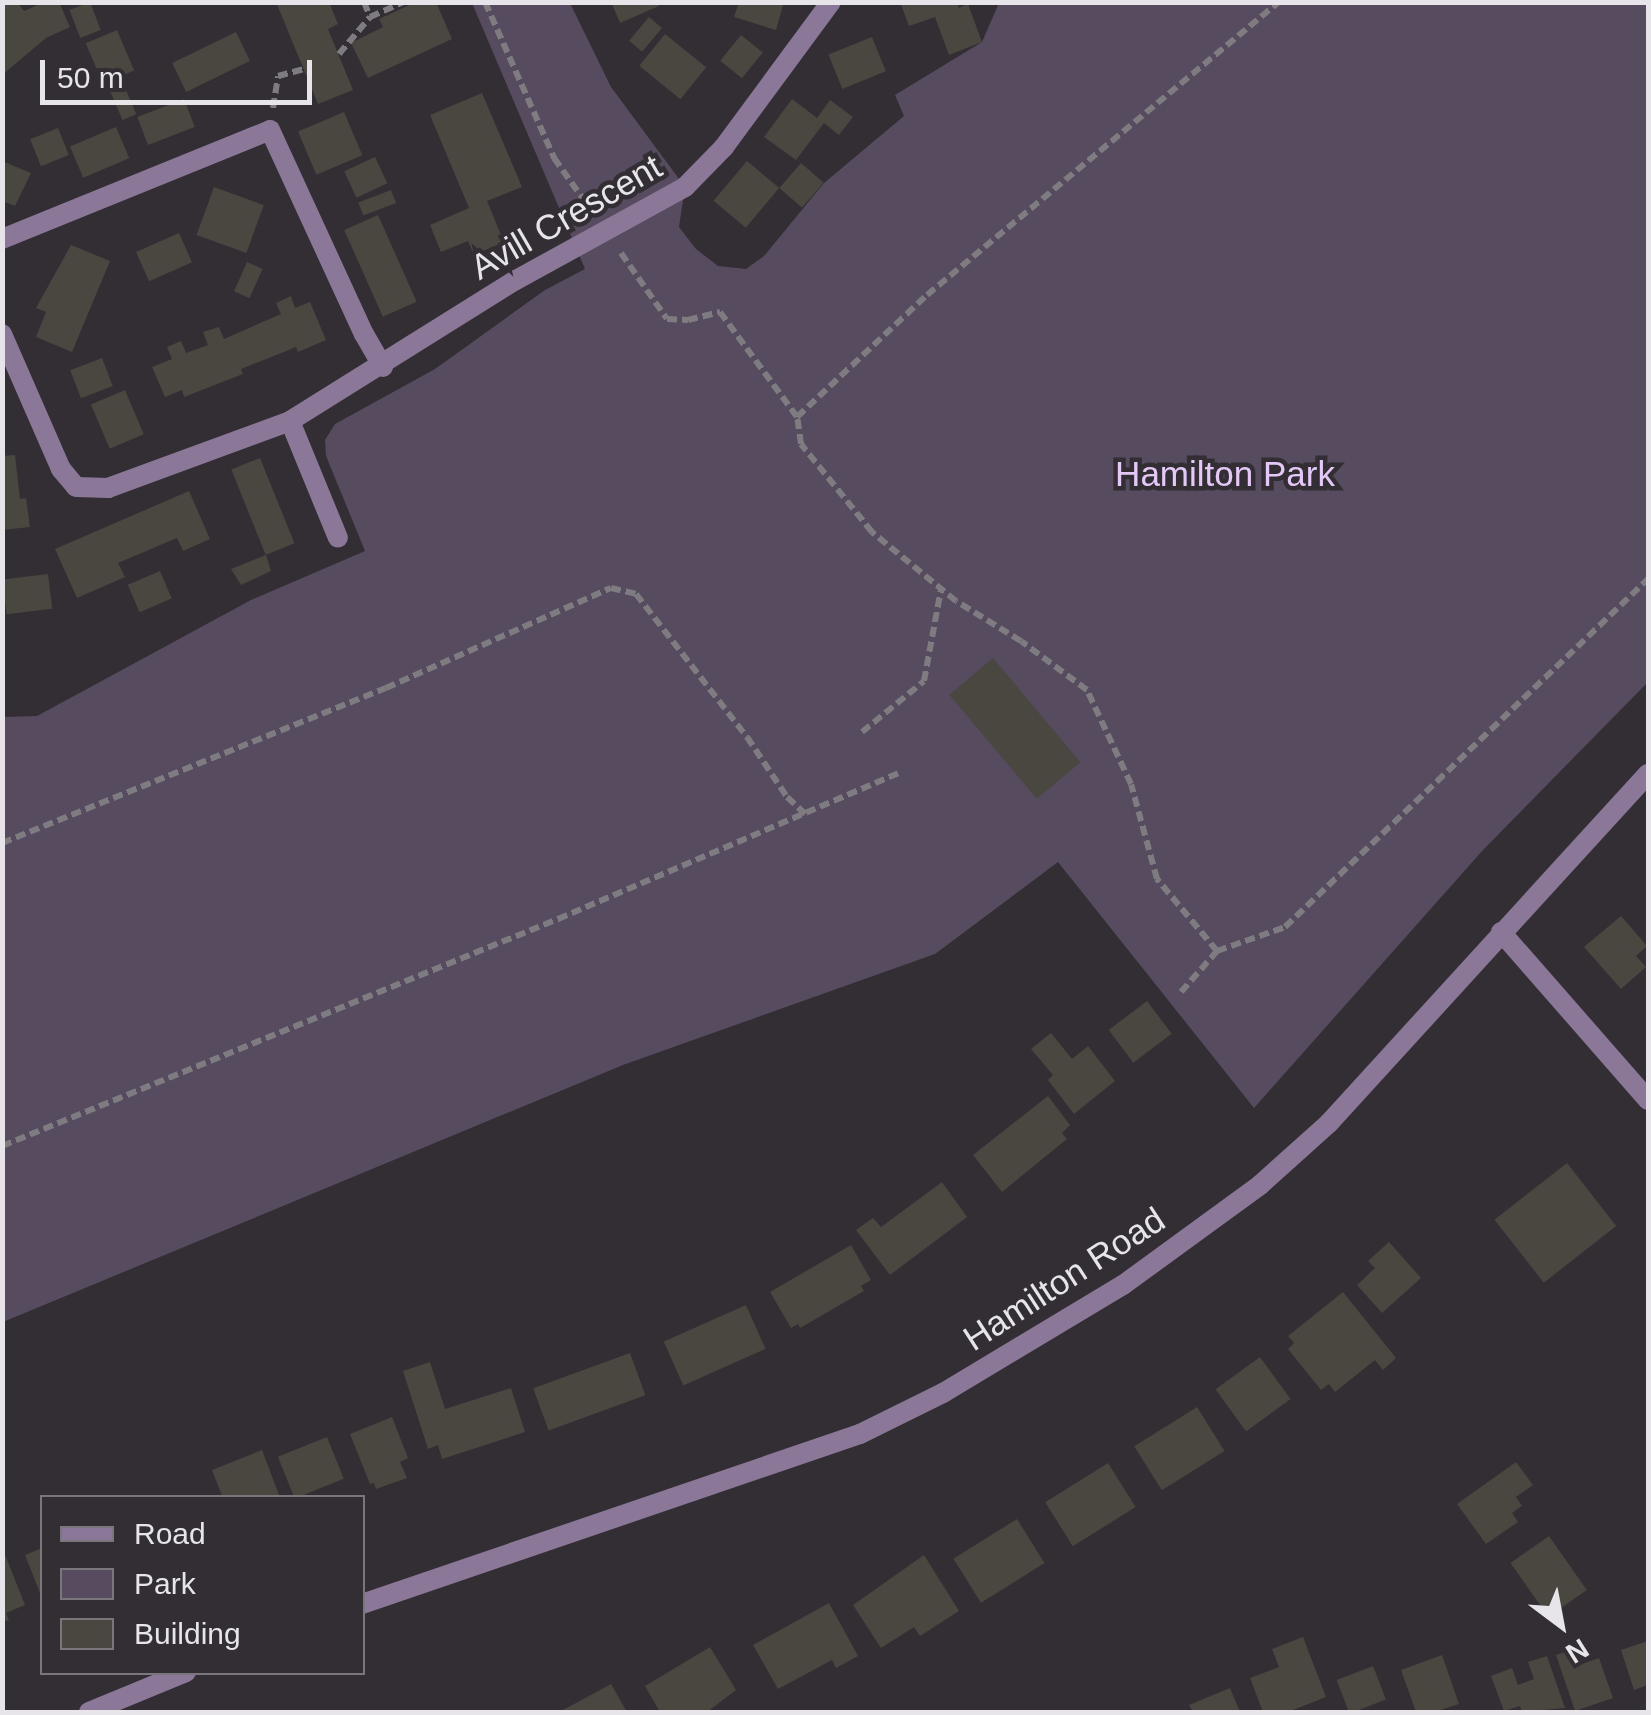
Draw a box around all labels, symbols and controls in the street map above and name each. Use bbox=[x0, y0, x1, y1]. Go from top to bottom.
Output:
scale bar bbox=[45, 40, 318, 102]
text: 50 m bbox=[57, 61, 124, 94]
street label: Avill Crescent bbox=[463, 145, 669, 289]
park label: Hamilton Park bbox=[1115, 453, 1335, 495]
street label: Hamilton Road bbox=[955, 1198, 1173, 1360]
legend bbox=[40, 1495, 365, 1675]
text: Road bbox=[134, 1517, 206, 1550]
text: Park bbox=[134, 1567, 196, 1600]
north arrow bbox=[1511, 1575, 1611, 1675]
text: Building bbox=[134, 1617, 241, 1650]
text: N bbox=[1560, 1632, 1594, 1669]

